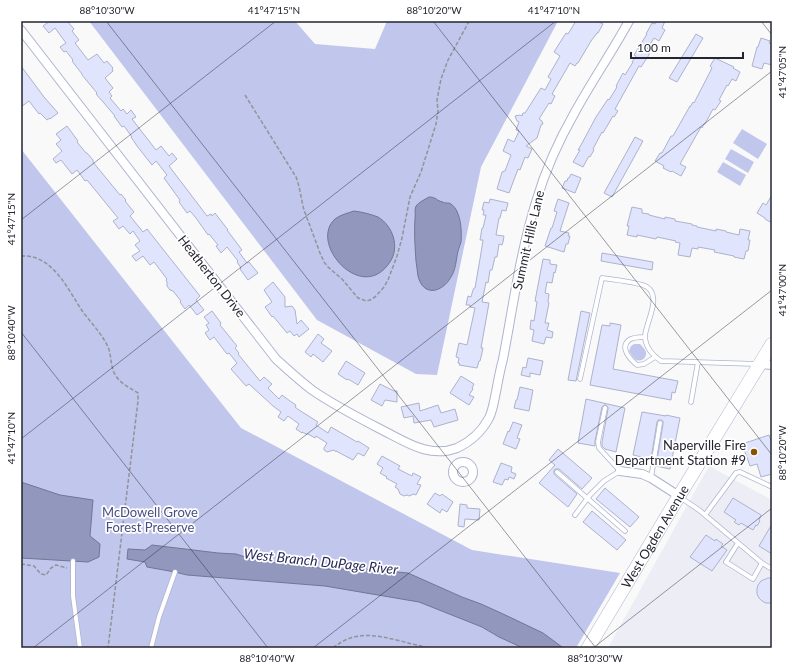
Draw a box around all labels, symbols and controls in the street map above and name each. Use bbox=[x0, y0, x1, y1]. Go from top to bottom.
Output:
text: 88°10'30"W bbox=[79, 4, 135, 16]
text: 41°47'15"N bbox=[248, 4, 300, 16]
text: 88°10'20"W bbox=[406, 4, 462, 16]
text: 41°47'10"N bbox=[528, 4, 580, 16]
scale bar bbox=[631, 34, 743, 60]
text: 100 m bbox=[637, 40, 671, 55]
text: 41°47'05"N bbox=[776, 46, 788, 98]
street label: Summit Hills Lane bbox=[509, 188, 547, 291]
text: 41°47'15"N bbox=[5, 193, 17, 245]
street label: Heatherton Drive bbox=[175, 232, 249, 320]
text: 41°47'00"N bbox=[776, 264, 788, 316]
text: 88°10'40"W bbox=[5, 305, 17, 361]
text: 41°47'10"N bbox=[5, 412, 17, 464]
text: 88°10'20"W bbox=[776, 425, 788, 481]
place label: Naperville Fire Department Station #9 bbox=[615, 437, 746, 468]
marker: Naperville Fire Department Station #9 bbox=[749, 447, 759, 457]
street label: West Ogden Avenue bbox=[618, 482, 692, 591]
park label: McDowell Grove Forest Preserve bbox=[102, 504, 198, 535]
water label: West Branch DuPage River bbox=[243, 544, 399, 578]
text: 88°10'40"W bbox=[239, 652, 295, 664]
text: 88°10'30"W bbox=[567, 652, 623, 664]

